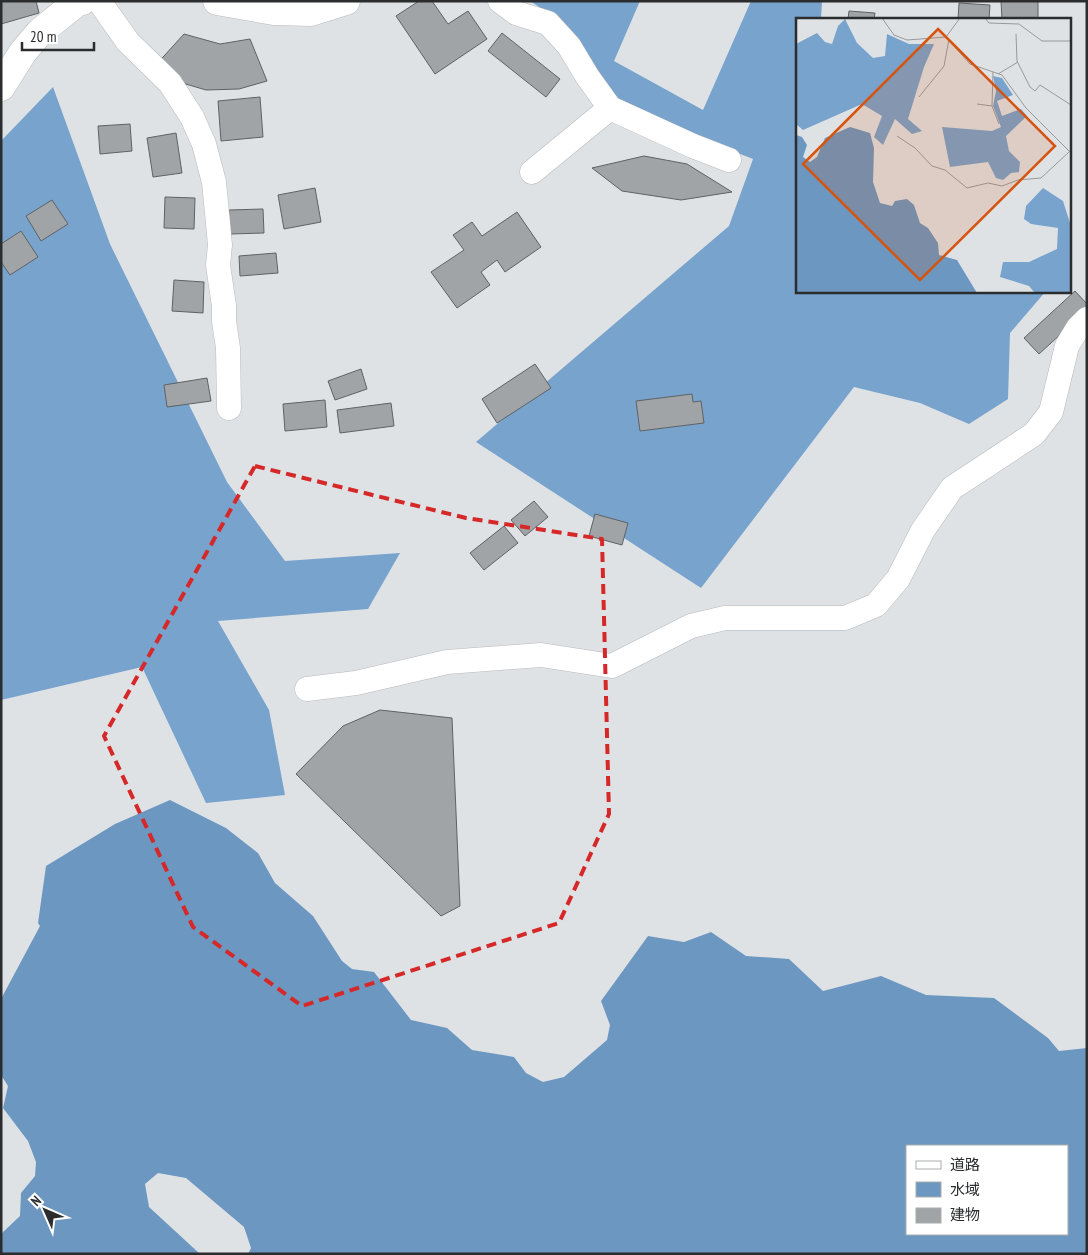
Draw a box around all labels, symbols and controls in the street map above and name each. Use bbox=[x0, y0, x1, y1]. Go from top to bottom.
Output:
inset map bbox=[796, 18, 1070, 292]
scale bar bbox=[22, 20, 95, 52]
text: 20 m bbox=[30, 27, 56, 46]
legend bbox=[906, 1145, 1068, 1235]
text: 道路 bbox=[950, 1155, 980, 1174]
text: 水域 bbox=[950, 1180, 980, 1199]
north arrow bbox=[20, 1185, 70, 1235]
text: N bbox=[27, 1192, 45, 1210]
text: 建物 bbox=[950, 1205, 980, 1224]

